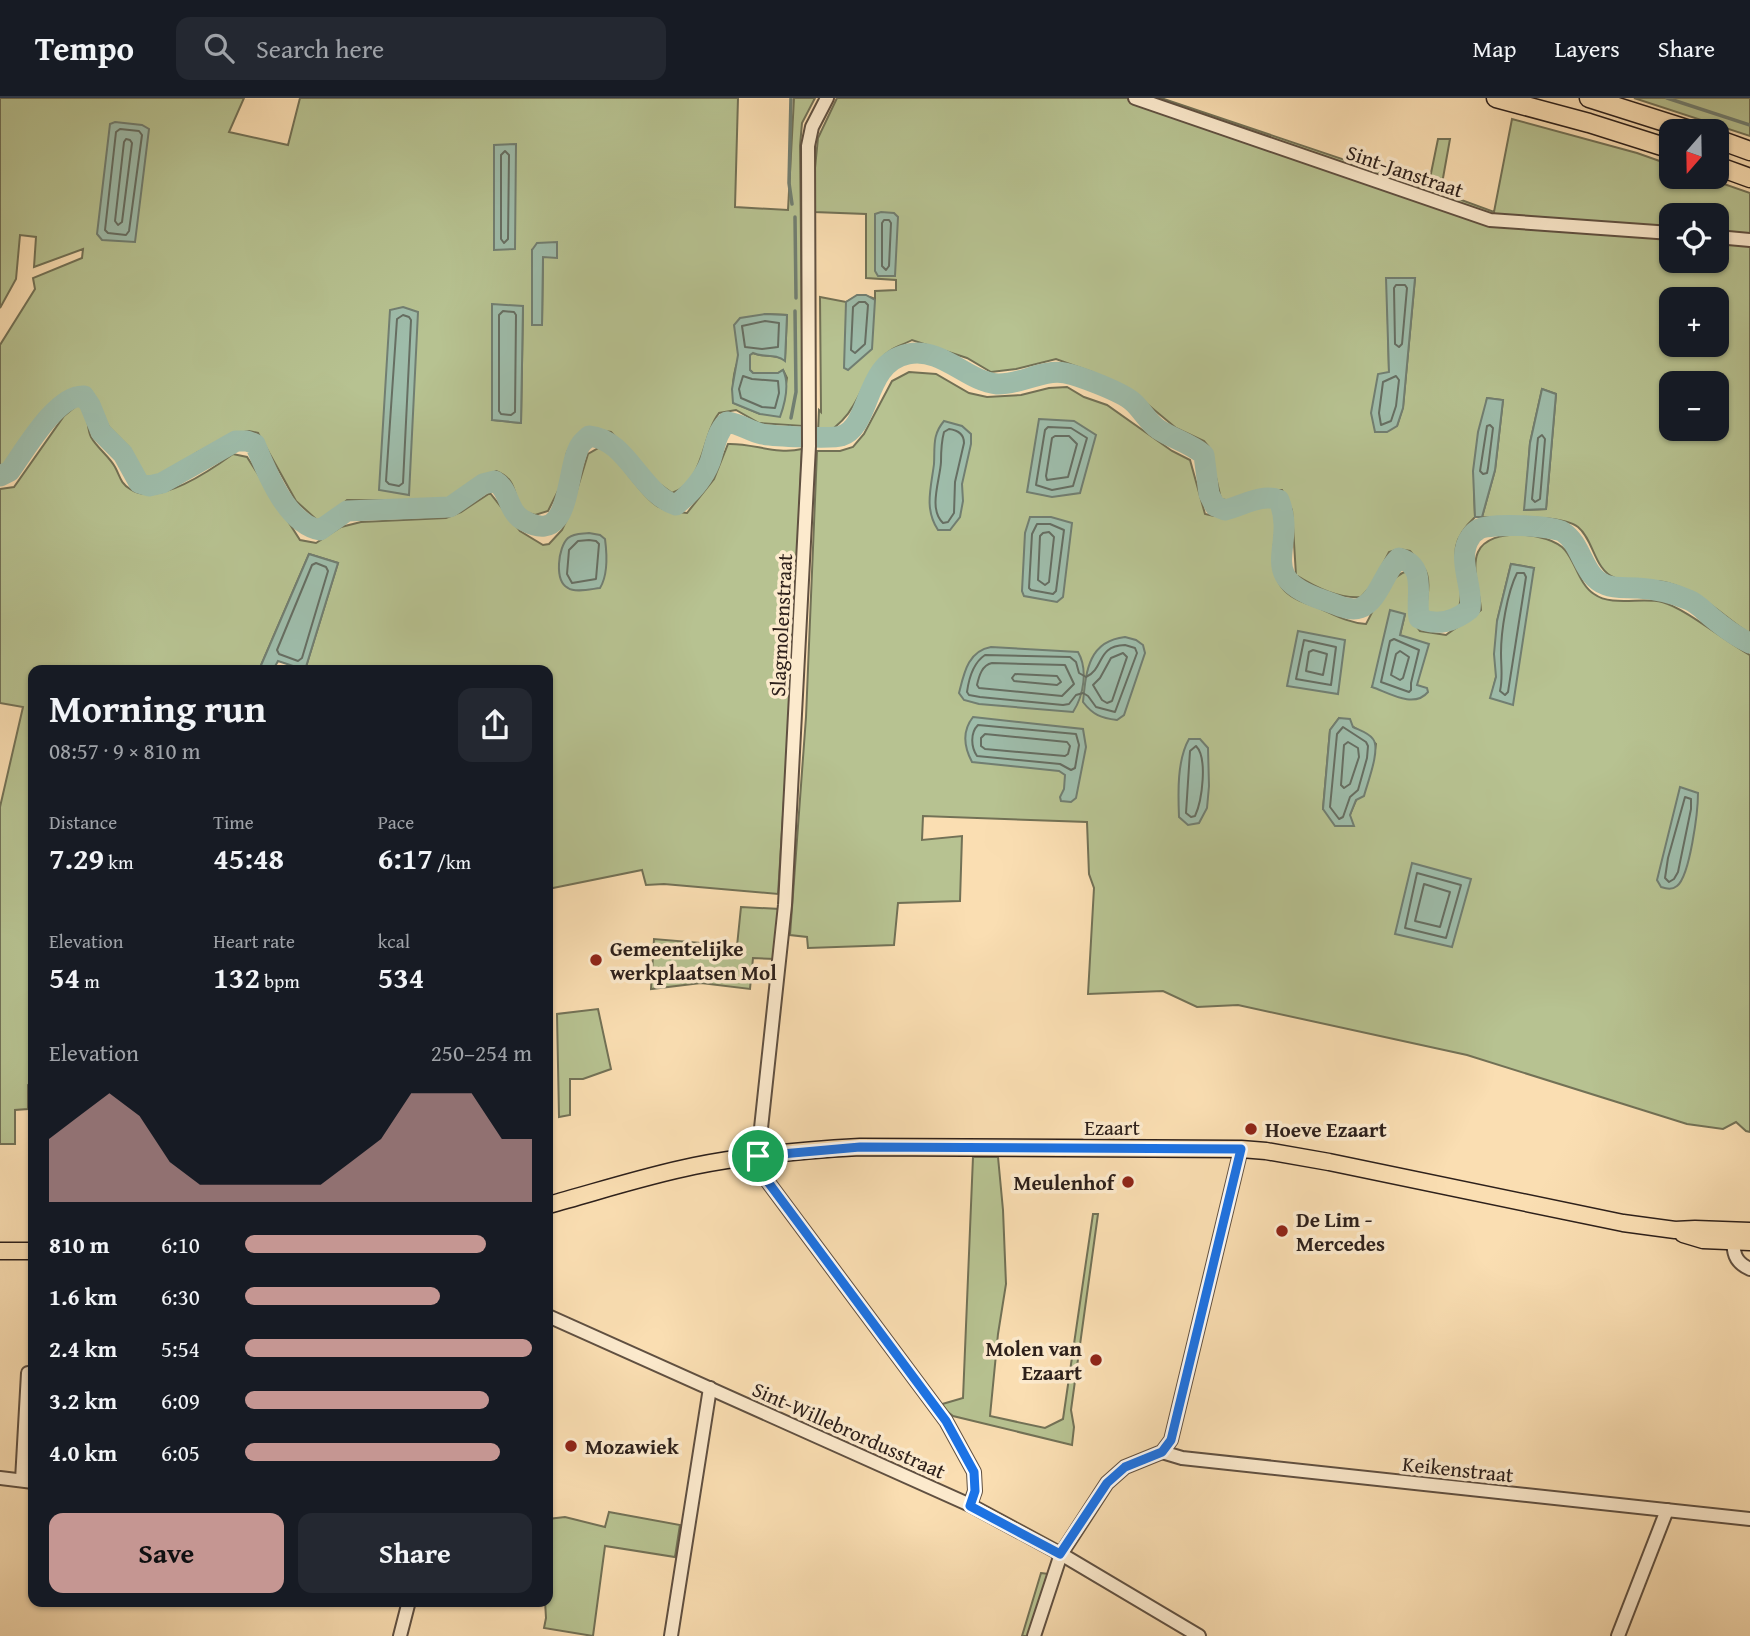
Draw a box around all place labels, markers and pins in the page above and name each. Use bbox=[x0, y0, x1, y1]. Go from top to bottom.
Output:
place label: Gemeentelijke werkplaatsen Mol bbox=[610, 933, 777, 988]
marker: Gemeentelijke werkplaatsen Mol bbox=[588, 952, 604, 968]
place label: Hoeve Ezaart bbox=[1265, 1114, 1387, 1145]
marker: Hoeve Ezaart bbox=[1243, 1121, 1259, 1137]
pin bbox=[728, 1126, 788, 1186]
place label: Meulenhof bbox=[1013, 1167, 1117, 1198]
marker: Meulenhof bbox=[1120, 1174, 1136, 1190]
place label: De Lim - Mercedes bbox=[1296, 1204, 1385, 1259]
marker: De Lim - Mercedes bbox=[1274, 1223, 1290, 1239]
place label: Molen van Ezaart bbox=[985, 1333, 1083, 1388]
marker: Molen van Ezaart bbox=[1088, 1352, 1104, 1368]
place label: Mozawiek bbox=[585, 1431, 680, 1462]
marker: Mozawiek bbox=[563, 1438, 579, 1454]

